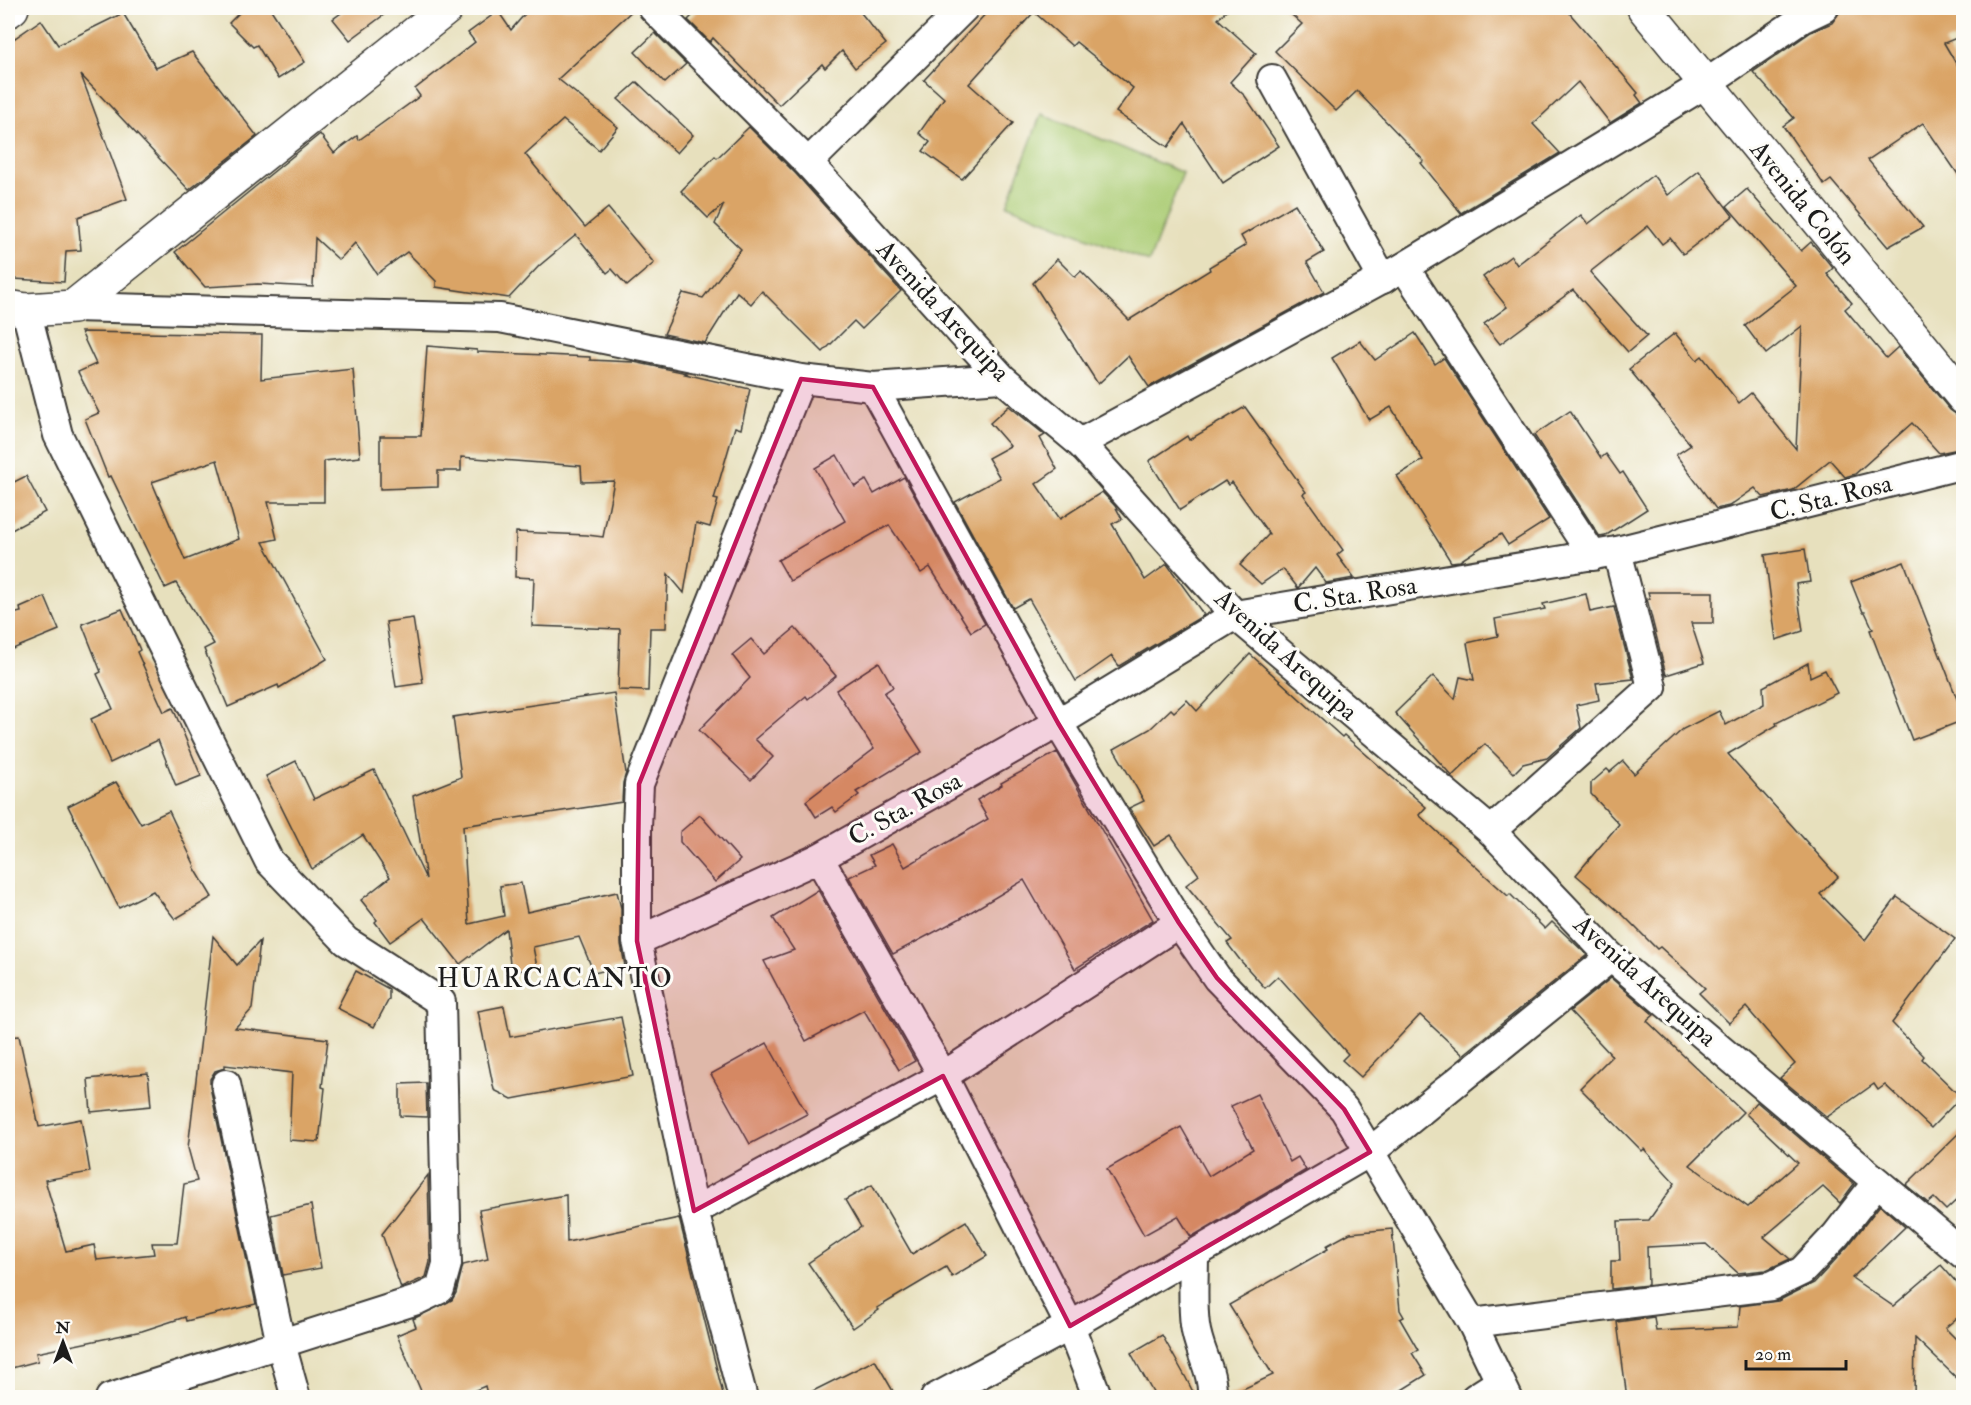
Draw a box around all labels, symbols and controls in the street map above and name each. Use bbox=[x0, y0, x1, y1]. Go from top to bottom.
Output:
street label: Avenida Colón bbox=[1742, 134, 1863, 272]
street label: Avenida Arequipa bbox=[868, 233, 1017, 389]
street label: C. Sta. Rosa bbox=[1767, 467, 1896, 529]
street label: C. Sta. Rosa bbox=[1291, 569, 1419, 621]
street label: Avenida Arequipa bbox=[1206, 582, 1364, 729]
street label: C. Sta. Rosa bbox=[843, 765, 967, 853]
street label: Avenida Arequipa bbox=[1565, 908, 1723, 1055]
district label: HUARCACANTO bbox=[437, 962, 673, 995]
north arrow bbox=[33, 1312, 93, 1372]
text: N bbox=[55, 1318, 71, 1338]
scale bar bbox=[1746, 1333, 1846, 1371]
text: 20 m bbox=[1755, 1343, 1791, 1366]

